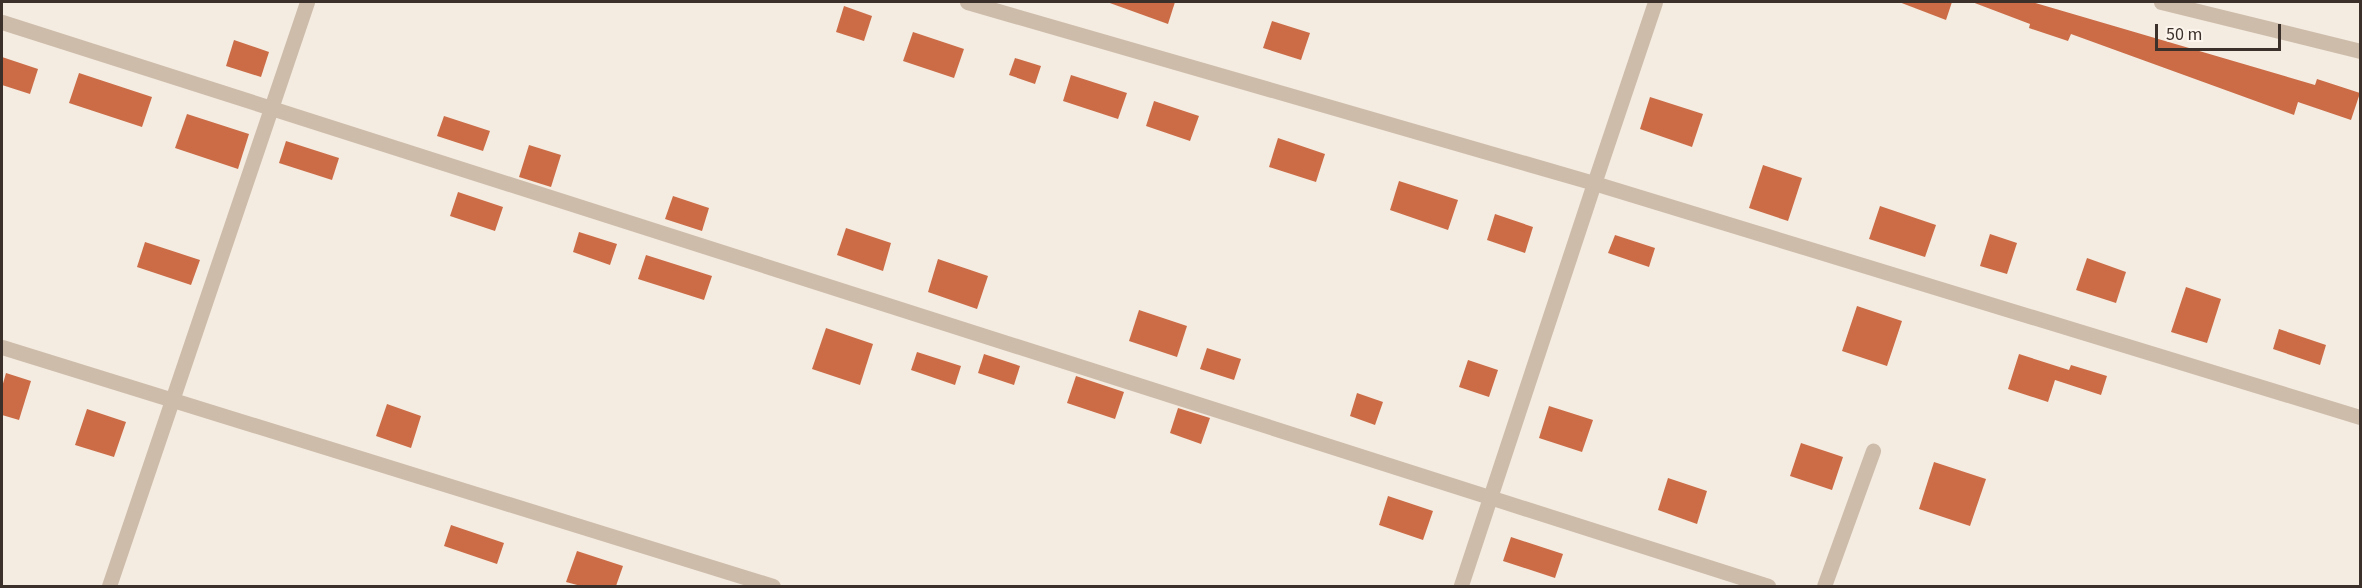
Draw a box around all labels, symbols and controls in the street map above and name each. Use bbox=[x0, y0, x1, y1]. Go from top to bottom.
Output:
scale bar bbox=[2158, 12, 2284, 50]
text: 50 m bbox=[2166, 22, 2202, 47]

